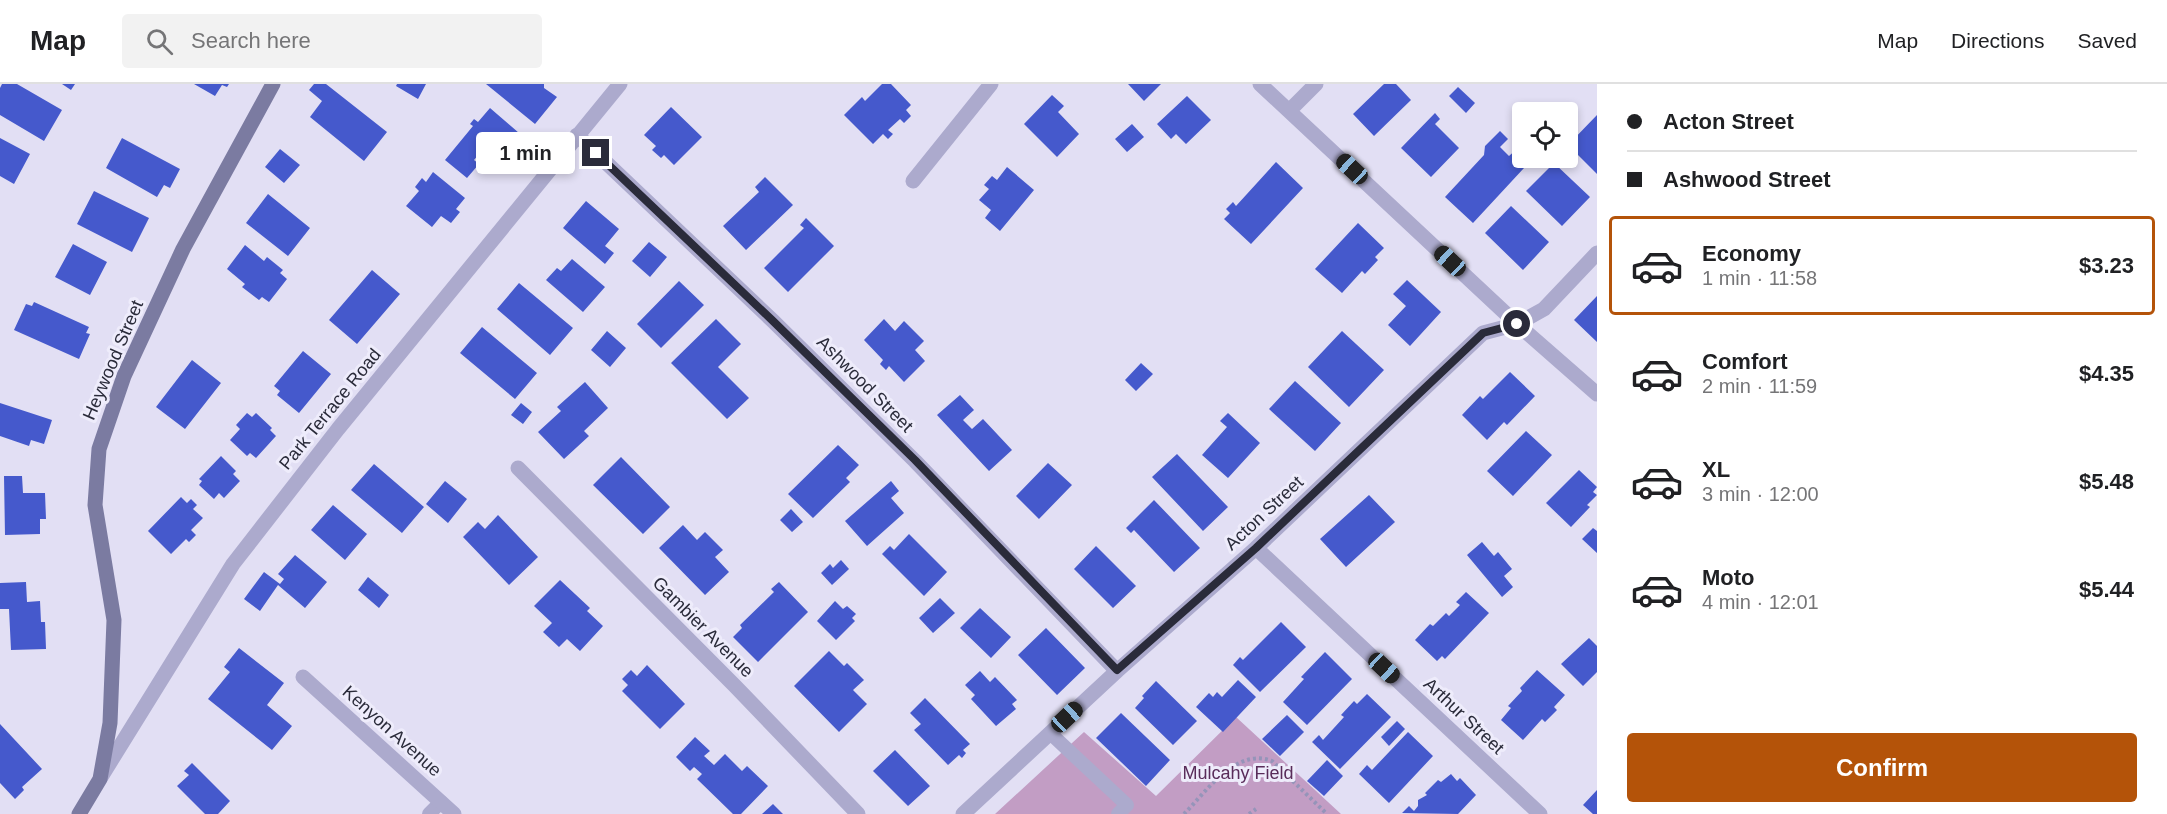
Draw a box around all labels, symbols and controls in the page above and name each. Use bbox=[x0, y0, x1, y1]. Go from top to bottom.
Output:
search box bbox=[122, 14, 542, 68]
text: Map bbox=[30, 25, 86, 56]
icon: search bbox=[143, 25, 176, 58]
text: Search here bbox=[191, 28, 311, 53]
text: Map bbox=[1877, 29, 1918, 52]
text: Directions bbox=[1951, 29, 2044, 52]
text: Saved bbox=[2077, 29, 2137, 52]
map controls bbox=[1512, 102, 1578, 168]
button: locate bbox=[1512, 102, 1578, 168]
text: Acton Street bbox=[1663, 109, 1794, 134]
callout: 1 min bbox=[476, 132, 575, 174]
route end bbox=[582, 139, 609, 166]
text: 1 min bbox=[499, 142, 552, 164]
car bbox=[1333, 150, 1371, 188]
text: Ashwood Street bbox=[1663, 167, 1830, 192]
icon: car bbox=[1630, 239, 1684, 293]
text: Economy bbox=[1702, 241, 1801, 266]
car bbox=[1431, 242, 1469, 280]
text: $3.23 bbox=[2079, 253, 2134, 278]
text: 1 min · 11:58 bbox=[1702, 267, 1817, 289]
street label: Heywood Street bbox=[79, 297, 147, 423]
route start bbox=[1503, 310, 1530, 337]
street label: Ashwood Street bbox=[813, 332, 917, 436]
street label: Park Terrace Road bbox=[275, 345, 385, 473]
icon: car bbox=[1630, 347, 1684, 401]
text: Comfort bbox=[1702, 349, 1788, 374]
text: $4.35 bbox=[2079, 361, 2134, 386]
text: 2 min · 11:59 bbox=[1702, 375, 1817, 397]
icon: car bbox=[1630, 455, 1684, 509]
text: XL bbox=[1702, 457, 1730, 482]
text: $5.48 bbox=[2079, 469, 2134, 494]
street label: Acton Street bbox=[1221, 472, 1307, 554]
text: 3 min · 12:00 bbox=[1702, 483, 1819, 505]
icon: car bbox=[1630, 563, 1684, 617]
text: Moto bbox=[1702, 565, 1755, 590]
street label: Gambier Avenue bbox=[649, 573, 757, 681]
text: $5.44 bbox=[2079, 577, 2134, 602]
text: 4 min · 12:01 bbox=[1702, 591, 1819, 613]
car bbox=[1365, 649, 1403, 687]
street label: Arthur Street bbox=[1420, 674, 1508, 758]
street label: Kenyon Avenue bbox=[339, 681, 445, 781]
car bbox=[1048, 698, 1086, 736]
button: Confirm bbox=[1627, 733, 2137, 802]
park label: Mulcahy Field bbox=[1182, 763, 1294, 783]

